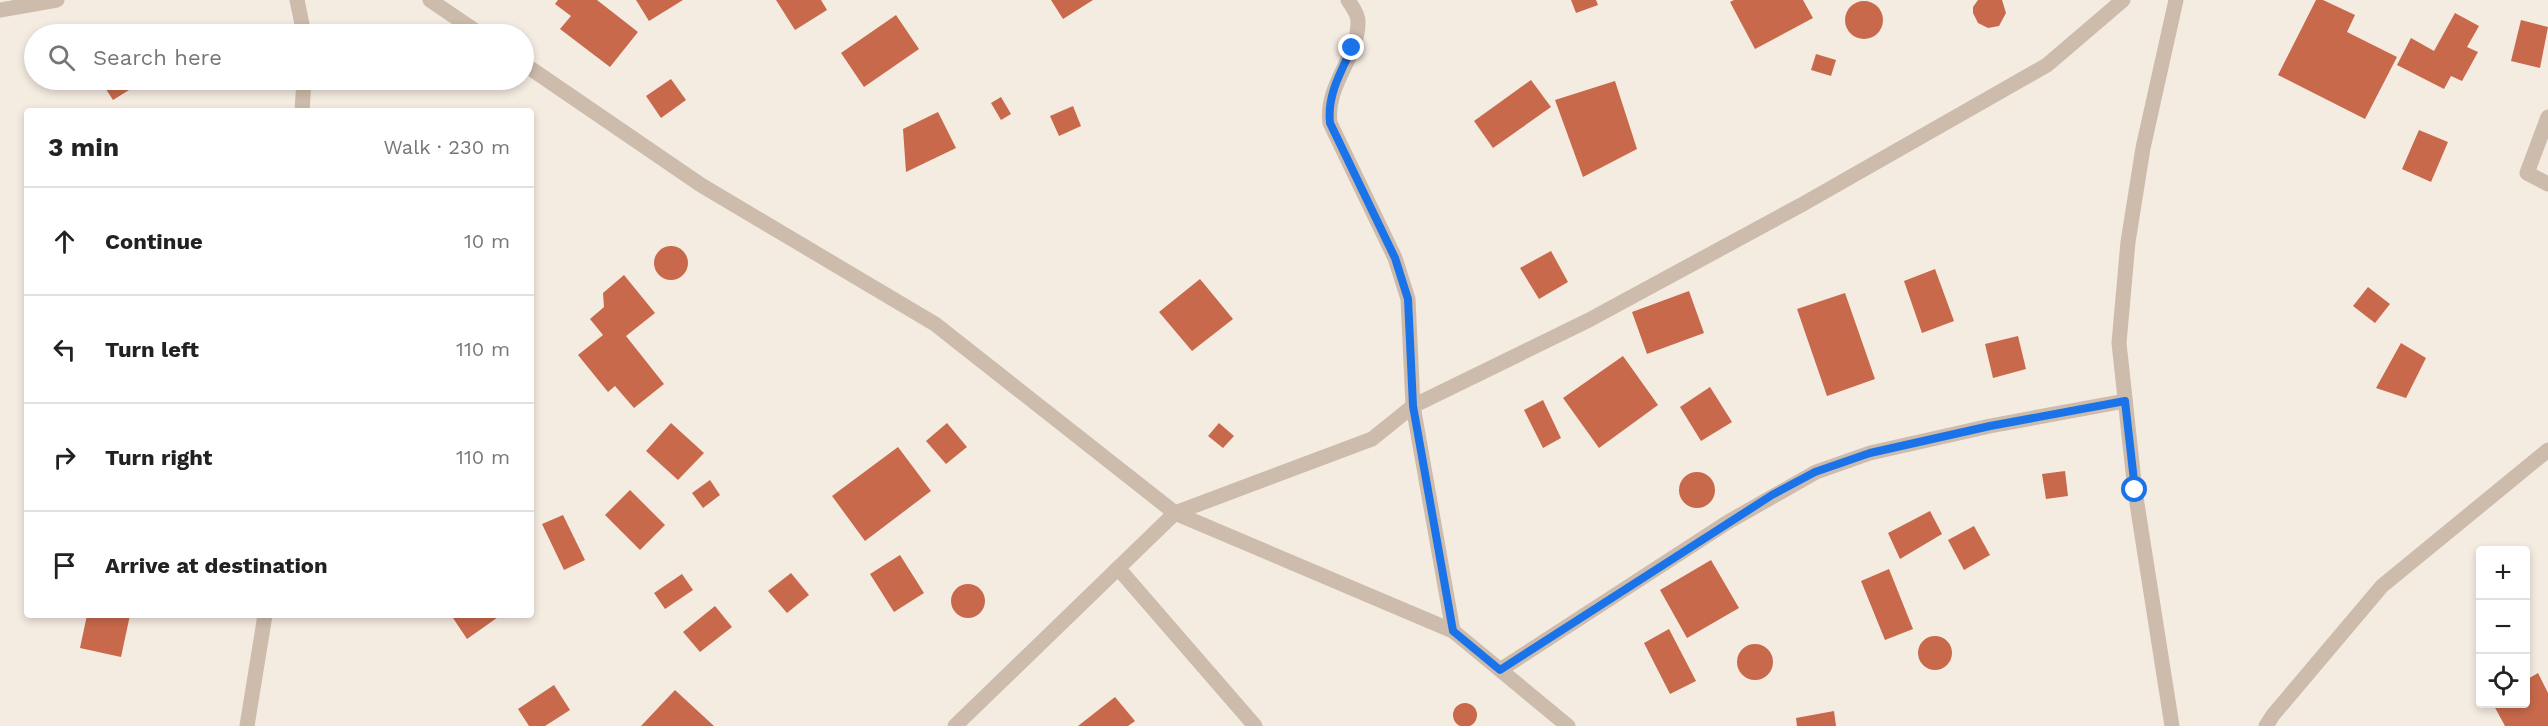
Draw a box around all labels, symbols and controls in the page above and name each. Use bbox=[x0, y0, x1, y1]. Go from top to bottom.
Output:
search box bbox=[24, 24, 534, 90]
route end bbox=[1338, 34, 1364, 60]
icon: search bbox=[45, 41, 78, 74]
text: Search here bbox=[93, 45, 222, 70]
text: 3 min bbox=[48, 132, 119, 162]
text: Walk · 230 m bbox=[383, 135, 510, 159]
icon: ahead bbox=[48, 225, 81, 258]
text: Continue bbox=[105, 229, 203, 254]
text: 10 m bbox=[464, 229, 510, 253]
icon: left bbox=[48, 333, 81, 366]
text: Turn left bbox=[105, 337, 199, 362]
text: 110 m bbox=[456, 337, 510, 361]
icon: right bbox=[48, 441, 81, 474]
text: Turn right bbox=[105, 445, 212, 470]
text: 110 m bbox=[456, 445, 510, 469]
route start bbox=[2121, 476, 2147, 502]
map controls bbox=[2476, 546, 2530, 708]
button: + bbox=[2476, 546, 2530, 600]
icon: arrive bbox=[48, 549, 81, 582]
text: Arrive at destination bbox=[105, 553, 328, 578]
button: − bbox=[2476, 600, 2530, 654]
button: locate bbox=[2476, 654, 2530, 708]

